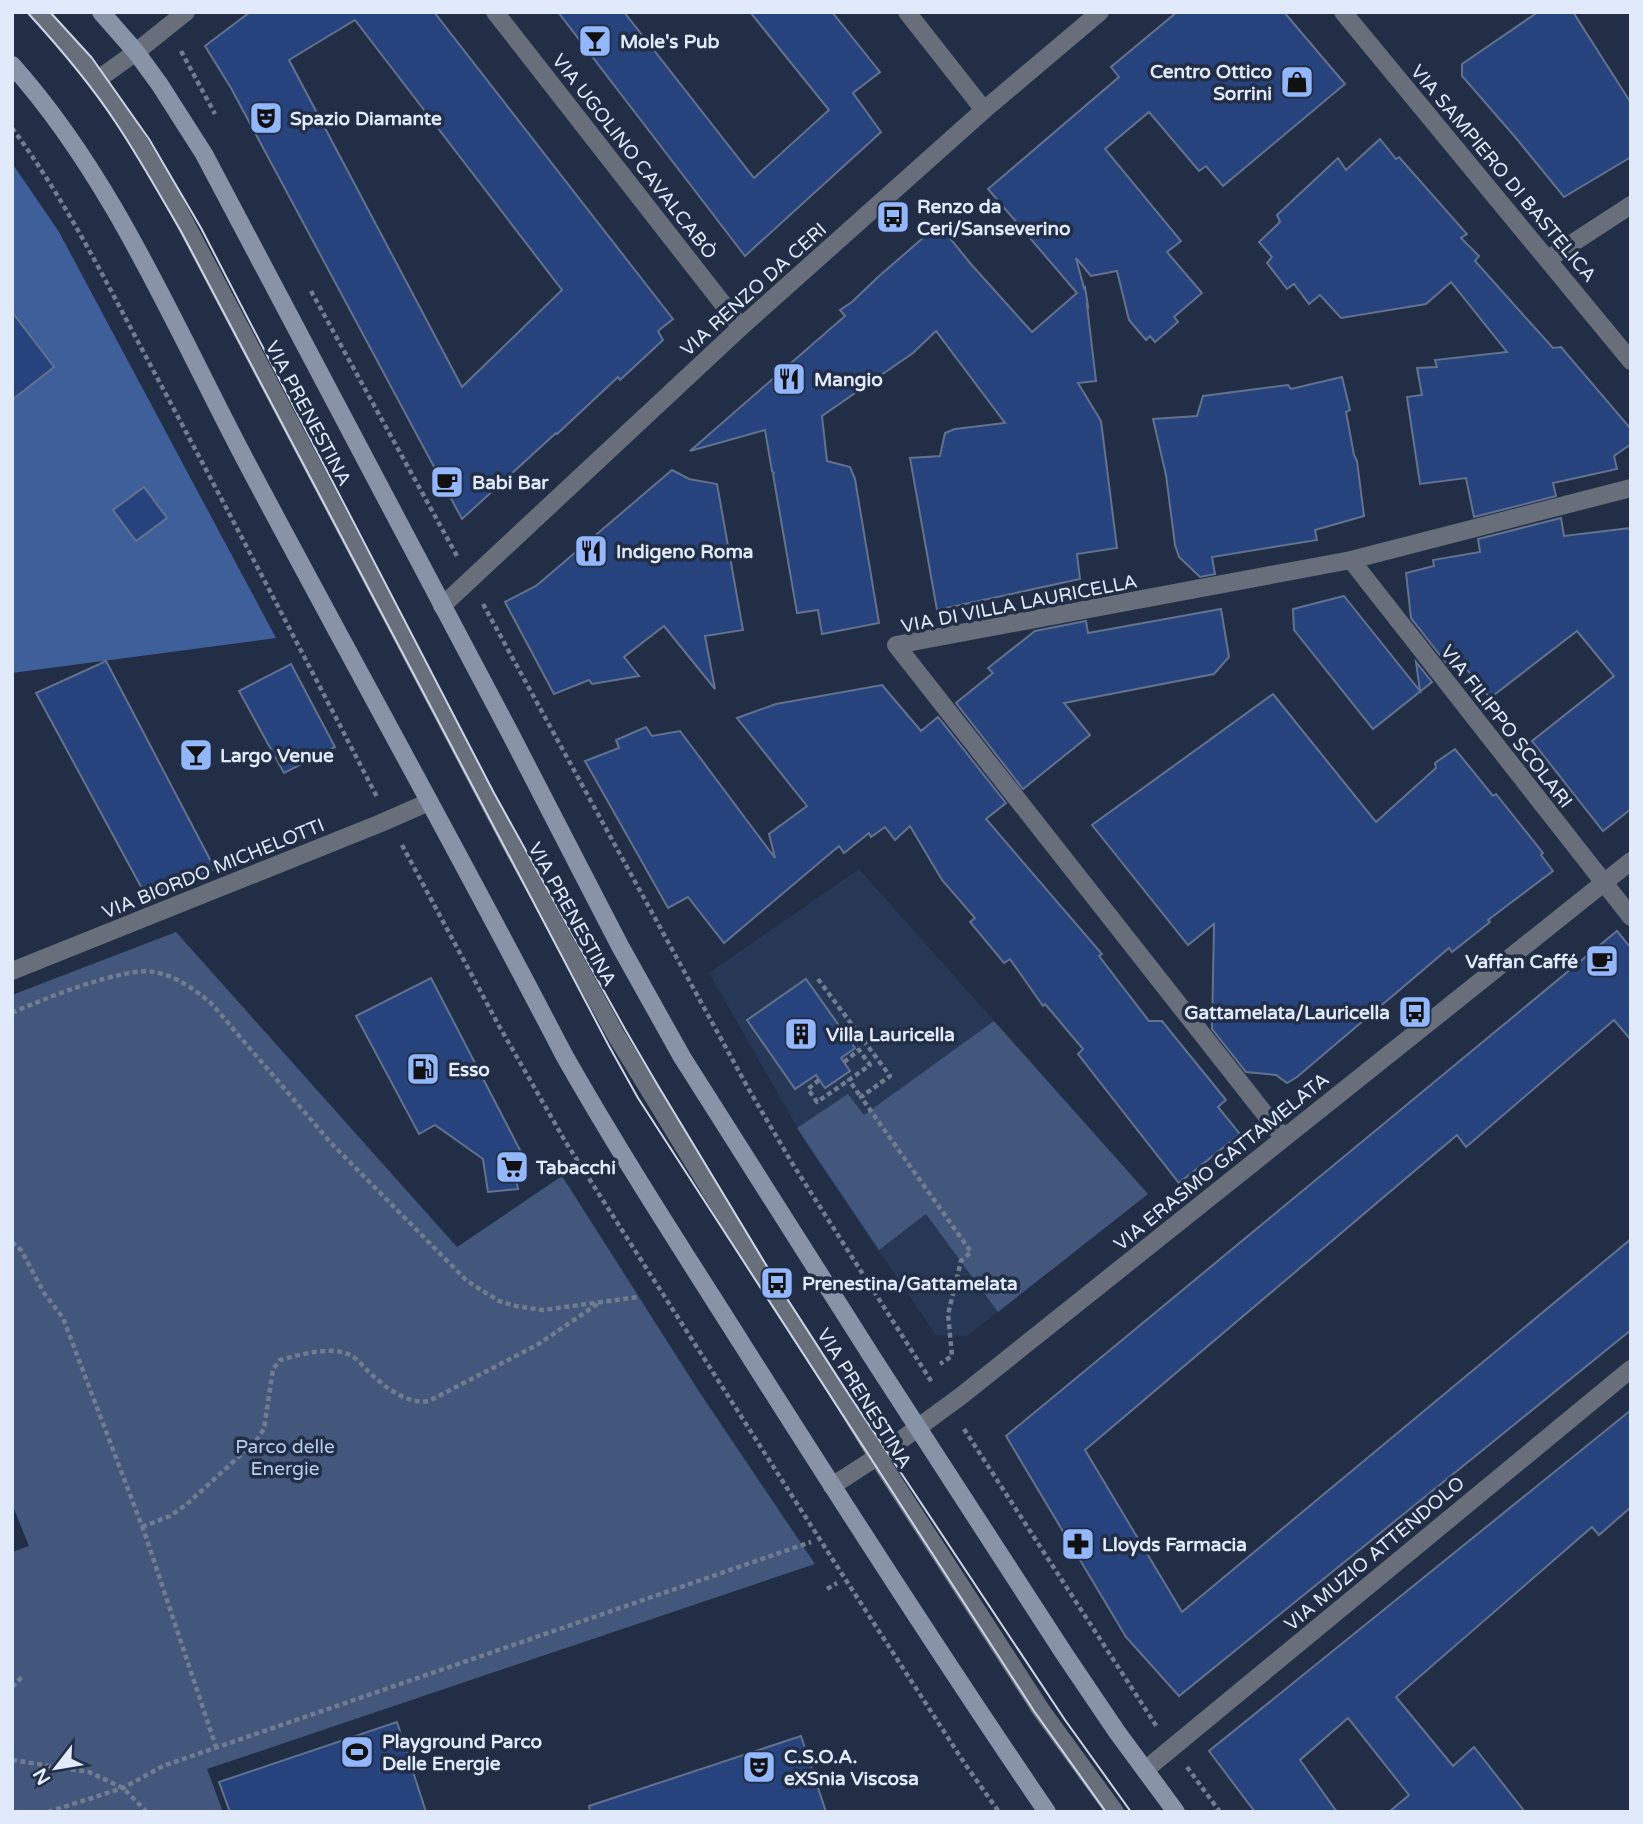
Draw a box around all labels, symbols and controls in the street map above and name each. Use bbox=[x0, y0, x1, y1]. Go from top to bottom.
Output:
bar icon: Mole's Pub bbox=[576, 22, 614, 60]
place label: Mole's Pub bbox=[620, 31, 720, 53]
street label: VIA UGOLINO CAVALCABÒ bbox=[547, 49, 722, 263]
place label: Centro Ottico Sorrini bbox=[1150, 61, 1272, 105]
street label: VIA SAMPIERO DI BASTELICA bbox=[1406, 61, 1601, 287]
shop icon: Centro Ottico Sorrini bbox=[1278, 63, 1316, 101]
theatre icon: Spazio Diamante bbox=[247, 99, 285, 137]
place label: Spazio Diamante bbox=[290, 108, 442, 131]
place label: Renzo da Ceri/Sanseverino bbox=[917, 196, 1071, 240]
bus stop icon: Renzo da Ceri/Sanseverino bbox=[874, 198, 912, 236]
street label: VIA RENZO DA CERI bbox=[676, 219, 831, 361]
street label: VIA PRENESTINA bbox=[261, 337, 356, 490]
restaurant icon: Mangio bbox=[770, 360, 808, 398]
place label: Mangio bbox=[814, 369, 883, 392]
cafe icon: Babi Bar bbox=[428, 463, 466, 501]
place label: Babi Bar bbox=[472, 472, 549, 494]
restaurant icon: Indigeno Roma bbox=[572, 532, 610, 570]
place label: Indigeno Roma bbox=[616, 541, 754, 564]
street label: VIA DI VILLA LAURICELLA bbox=[899, 570, 1139, 638]
street label: VIA FILIPPO SCOLARI bbox=[1436, 641, 1577, 812]
bar icon: Largo Venue bbox=[177, 736, 215, 774]
place label: Largo Venue bbox=[220, 745, 334, 768]
street label: VIA BIORDO MICHELOTTI bbox=[99, 814, 328, 924]
street label: VIA PRENESTINA bbox=[523, 839, 621, 990]
cafe icon: Vaffan Caffé bbox=[1583, 942, 1621, 980]
place label: Vaffan Caffé bbox=[1465, 951, 1578, 973]
bus stop icon: Gattamelata/Lauricella bbox=[1396, 993, 1434, 1031]
place label: Gattamelata/Lauricella bbox=[1184, 1002, 1390, 1024]
building icon: Villa Lauricella bbox=[782, 1015, 820, 1053]
place label: Villa Lauricella bbox=[826, 1024, 955, 1046]
fuel station icon: Esso bbox=[404, 1050, 442, 1088]
place label: Esso bbox=[448, 1059, 490, 1081]
street label: VIA ERASMO GATTAMELATA bbox=[1110, 1068, 1334, 1255]
supermarket icon: Tabacchi bbox=[493, 1148, 531, 1186]
place label: Tabacchi bbox=[535, 1157, 616, 1179]
bus stop icon: Prenestina/Gattamelata bbox=[758, 1264, 796, 1302]
place label: Prenestina/Gattamelata bbox=[802, 1273, 1018, 1295]
street label: VIA PRENESTINA bbox=[812, 1324, 916, 1473]
park label: Parco delle Energie bbox=[235, 1436, 335, 1480]
street label: VIA MUZIO ATTENDOLO bbox=[1280, 1472, 1469, 1635]
pharmacy icon: Lloyds Farmacia bbox=[1059, 1525, 1097, 1563]
place label: Lloyds Farmacia bbox=[1102, 1534, 1247, 1557]
place label: Playground Parco Delle Energie bbox=[382, 1731, 542, 1776]
north arrow bbox=[21, 1733, 91, 1803]
sports icon: Playground Parco Delle Energie bbox=[338, 1733, 376, 1771]
place label: C.S.O.A. eXSnia Viscosa bbox=[784, 1746, 919, 1790]
theatre icon: C.S.O.A. eXSnia Viscosa bbox=[740, 1748, 778, 1786]
text: N bbox=[29, 1764, 56, 1788]

